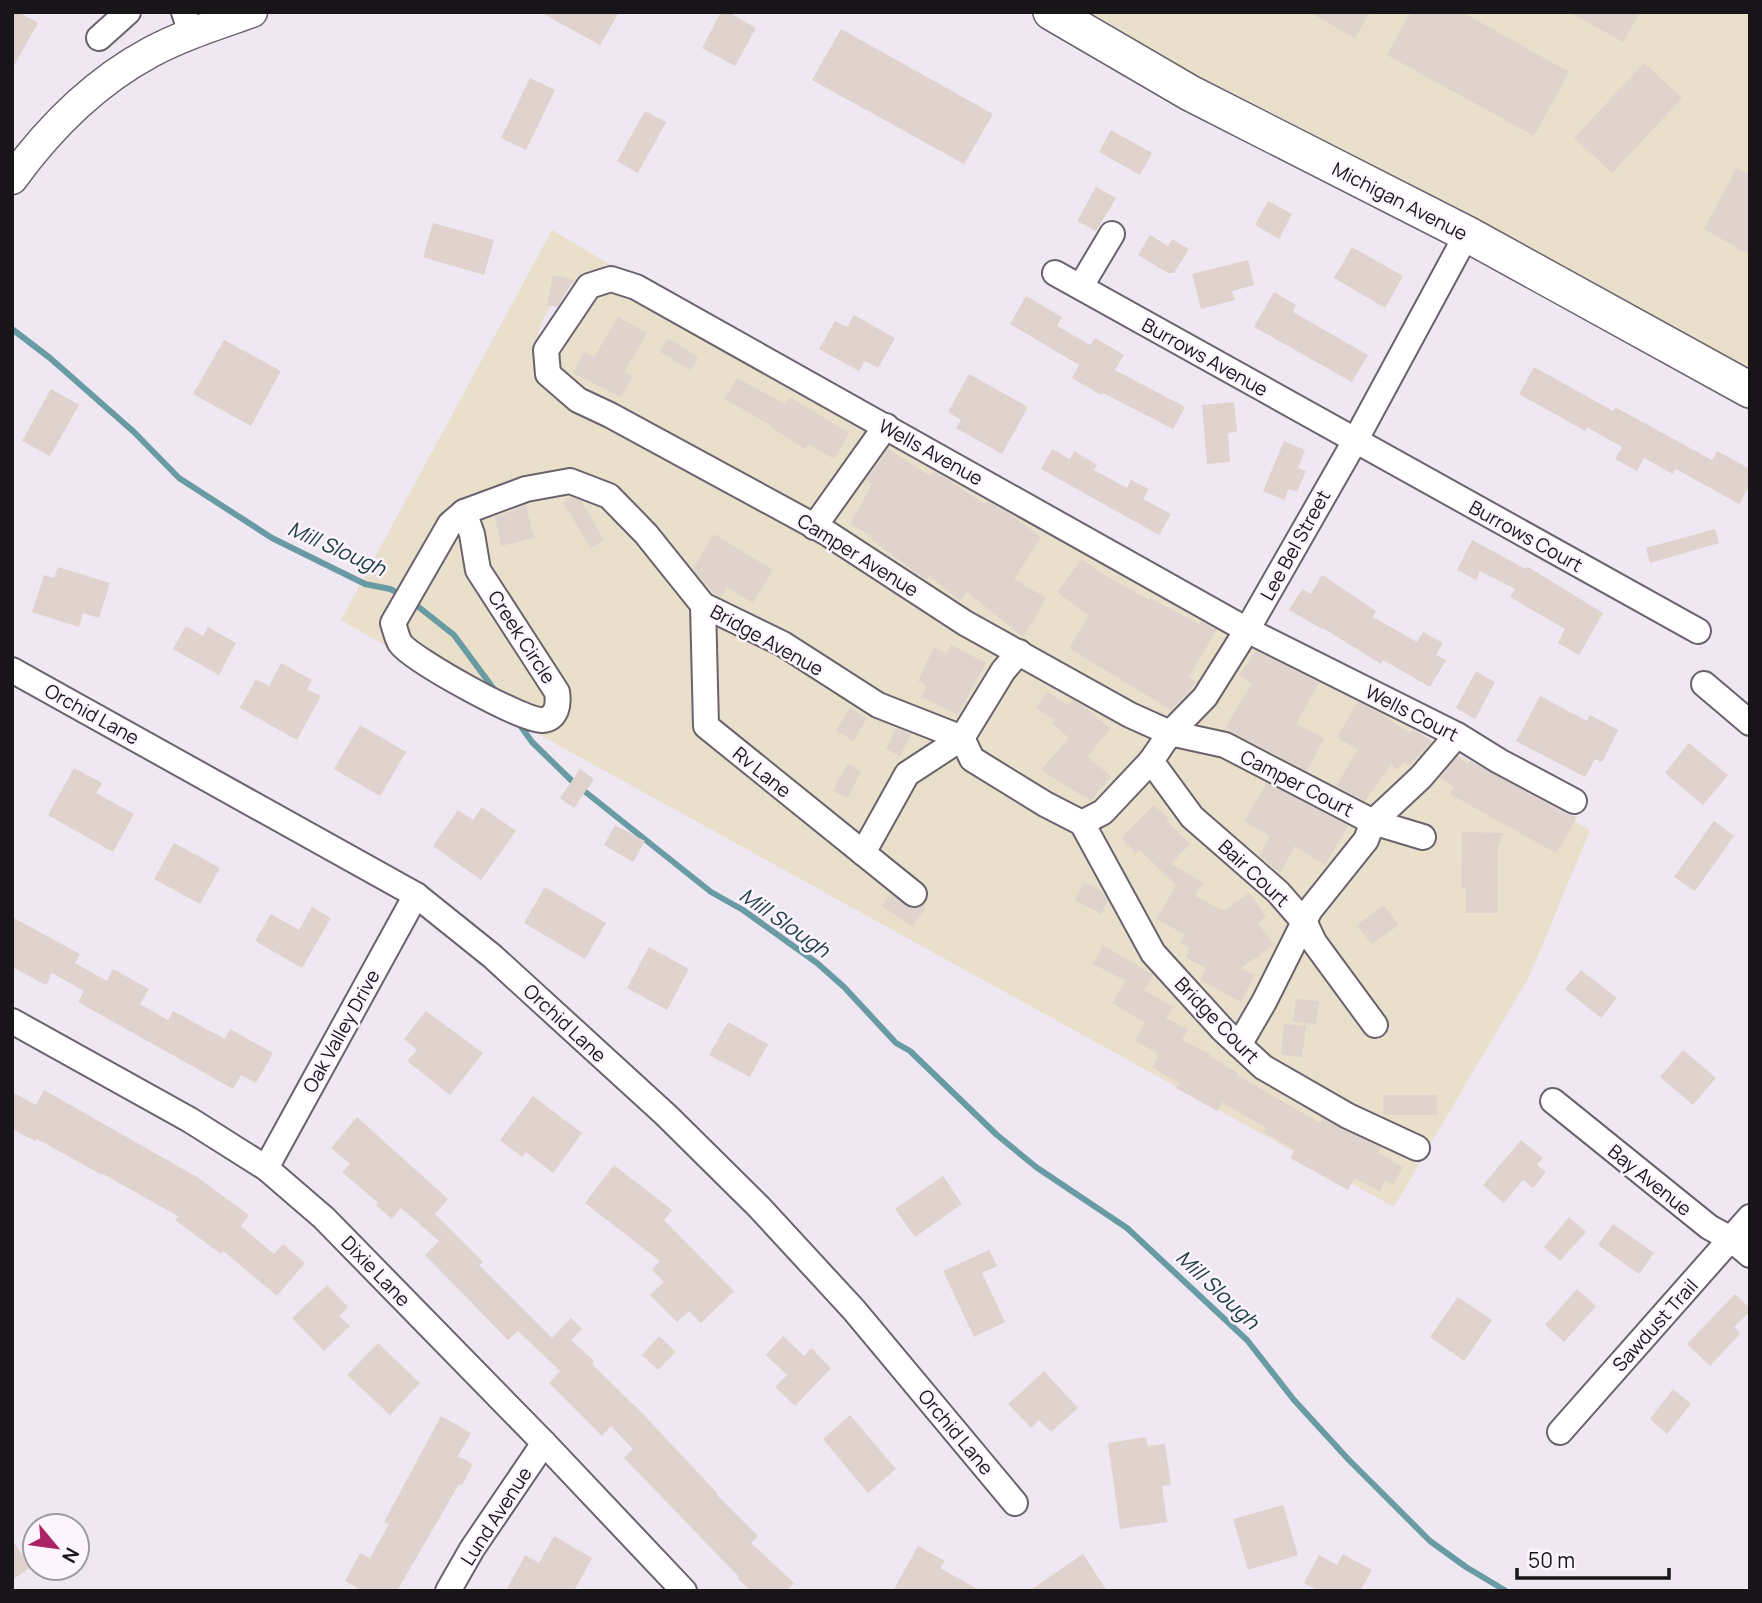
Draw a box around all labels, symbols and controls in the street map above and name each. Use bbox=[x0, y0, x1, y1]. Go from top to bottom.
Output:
street label: Michigan Avenue bbox=[1328, 156, 1472, 246]
street label: Burrows Avenue bbox=[1137, 312, 1273, 402]
street label: Wells Avenue bbox=[874, 413, 988, 491]
street label: Lee Bel Street bbox=[1254, 485, 1336, 605]
street label: Burrows Court bbox=[1465, 494, 1587, 578]
street label: Camper Avenue bbox=[792, 507, 924, 603]
water label: Mill Slough bbox=[284, 514, 392, 583]
street label: Creek Circle bbox=[482, 585, 562, 689]
street label: Bridge Avenue bbox=[706, 598, 828, 682]
street label: Orchid Lane bbox=[40, 677, 144, 751]
street label: Wells Court bbox=[1361, 678, 1463, 748]
street label: Rv Lane bbox=[727, 740, 797, 804]
street label: Camper Court bbox=[1236, 743, 1358, 823]
street label: Bair Court bbox=[1213, 834, 1295, 912]
water label: Mill Slough bbox=[734, 881, 837, 964]
street label: Oak Valley Drive bbox=[296, 965, 386, 1097]
street label: Bridge Court bbox=[1169, 971, 1265, 1069]
street label: Orchid Lane bbox=[518, 978, 612, 1068]
street label: Bay Avenue bbox=[1603, 1138, 1697, 1222]
street label: Dixie Lane bbox=[336, 1230, 416, 1312]
water label: Mill Slough bbox=[1170, 1243, 1267, 1336]
street label: Sawdust Trail bbox=[1606, 1273, 1704, 1377]
street label: Orchid Lane bbox=[913, 1384, 999, 1480]
street label: Lund Avenue bbox=[455, 1462, 537, 1570]
north arrow bbox=[21, 1512, 91, 1582]
scale bar bbox=[1517, 1536, 1669, 1580]
text: N bbox=[56, 1543, 86, 1568]
text: 50 m bbox=[1528, 1546, 1575, 1574]

